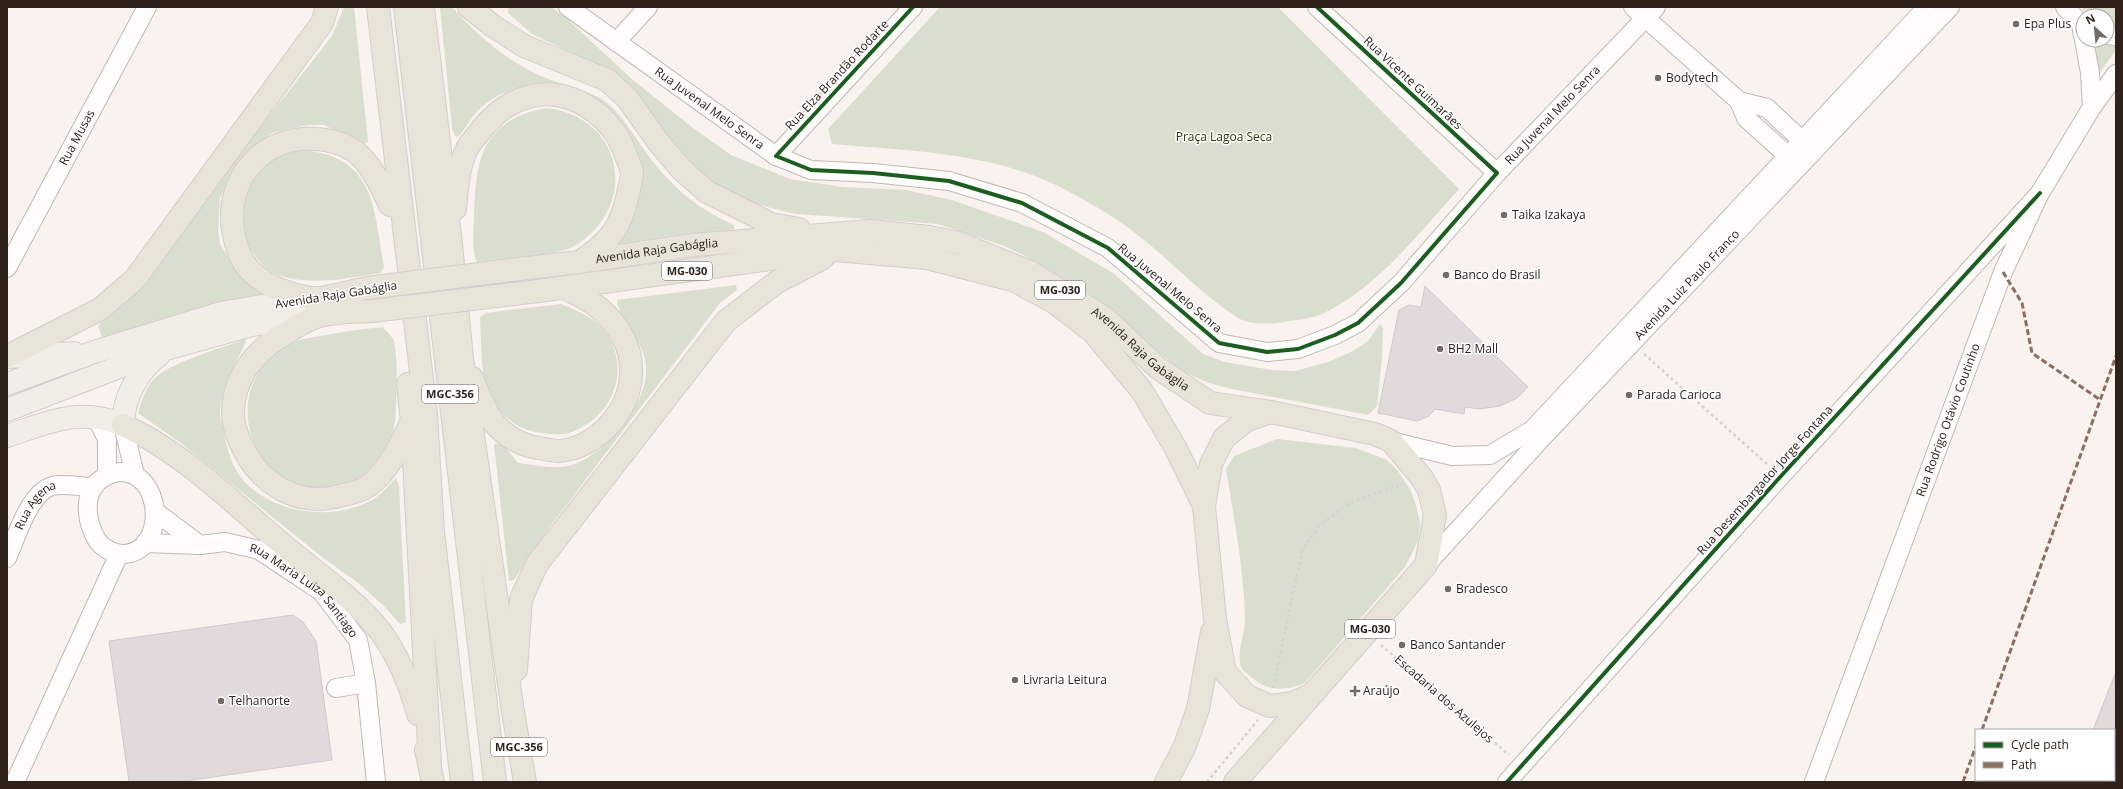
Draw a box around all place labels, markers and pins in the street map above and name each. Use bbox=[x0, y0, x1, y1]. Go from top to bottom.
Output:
place label: Epa Plus bbox=[2024, 15, 2071, 32]
marker: Epa Plus bbox=[2011, 19, 2021, 29]
place label: Bodytech bbox=[1666, 69, 1718, 86]
marker: Bodytech bbox=[1653, 73, 1663, 83]
place label: Taika Izakaya bbox=[1512, 206, 1586, 223]
marker: Taika Izakaya bbox=[1499, 210, 1509, 220]
place label: Banco do Brasil bbox=[1454, 266, 1541, 283]
marker: Banco do Brasil bbox=[1441, 270, 1451, 280]
place label: BH2 Mall bbox=[1448, 340, 1498, 357]
marker: BH2 Mall bbox=[1435, 344, 1445, 354]
place label: Parada Carioca bbox=[1637, 386, 1721, 403]
marker: Parada Carioca bbox=[1624, 390, 1634, 400]
place label: Bradesco bbox=[1456, 580, 1508, 597]
marker: Bradesco bbox=[1443, 584, 1453, 594]
place label: Banco Santander bbox=[1410, 636, 1506, 653]
marker: Banco Santander bbox=[1397, 640, 1407, 650]
place label: Livraria Leitura bbox=[1023, 671, 1107, 688]
marker: Livraria Leitura bbox=[1010, 675, 1020, 685]
place label: Araújo bbox=[1363, 682, 1400, 699]
marker: Araújo bbox=[1350, 686, 1360, 696]
place label: Telhanorte bbox=[229, 692, 290, 709]
marker: Telhanorte bbox=[216, 696, 226, 706]

